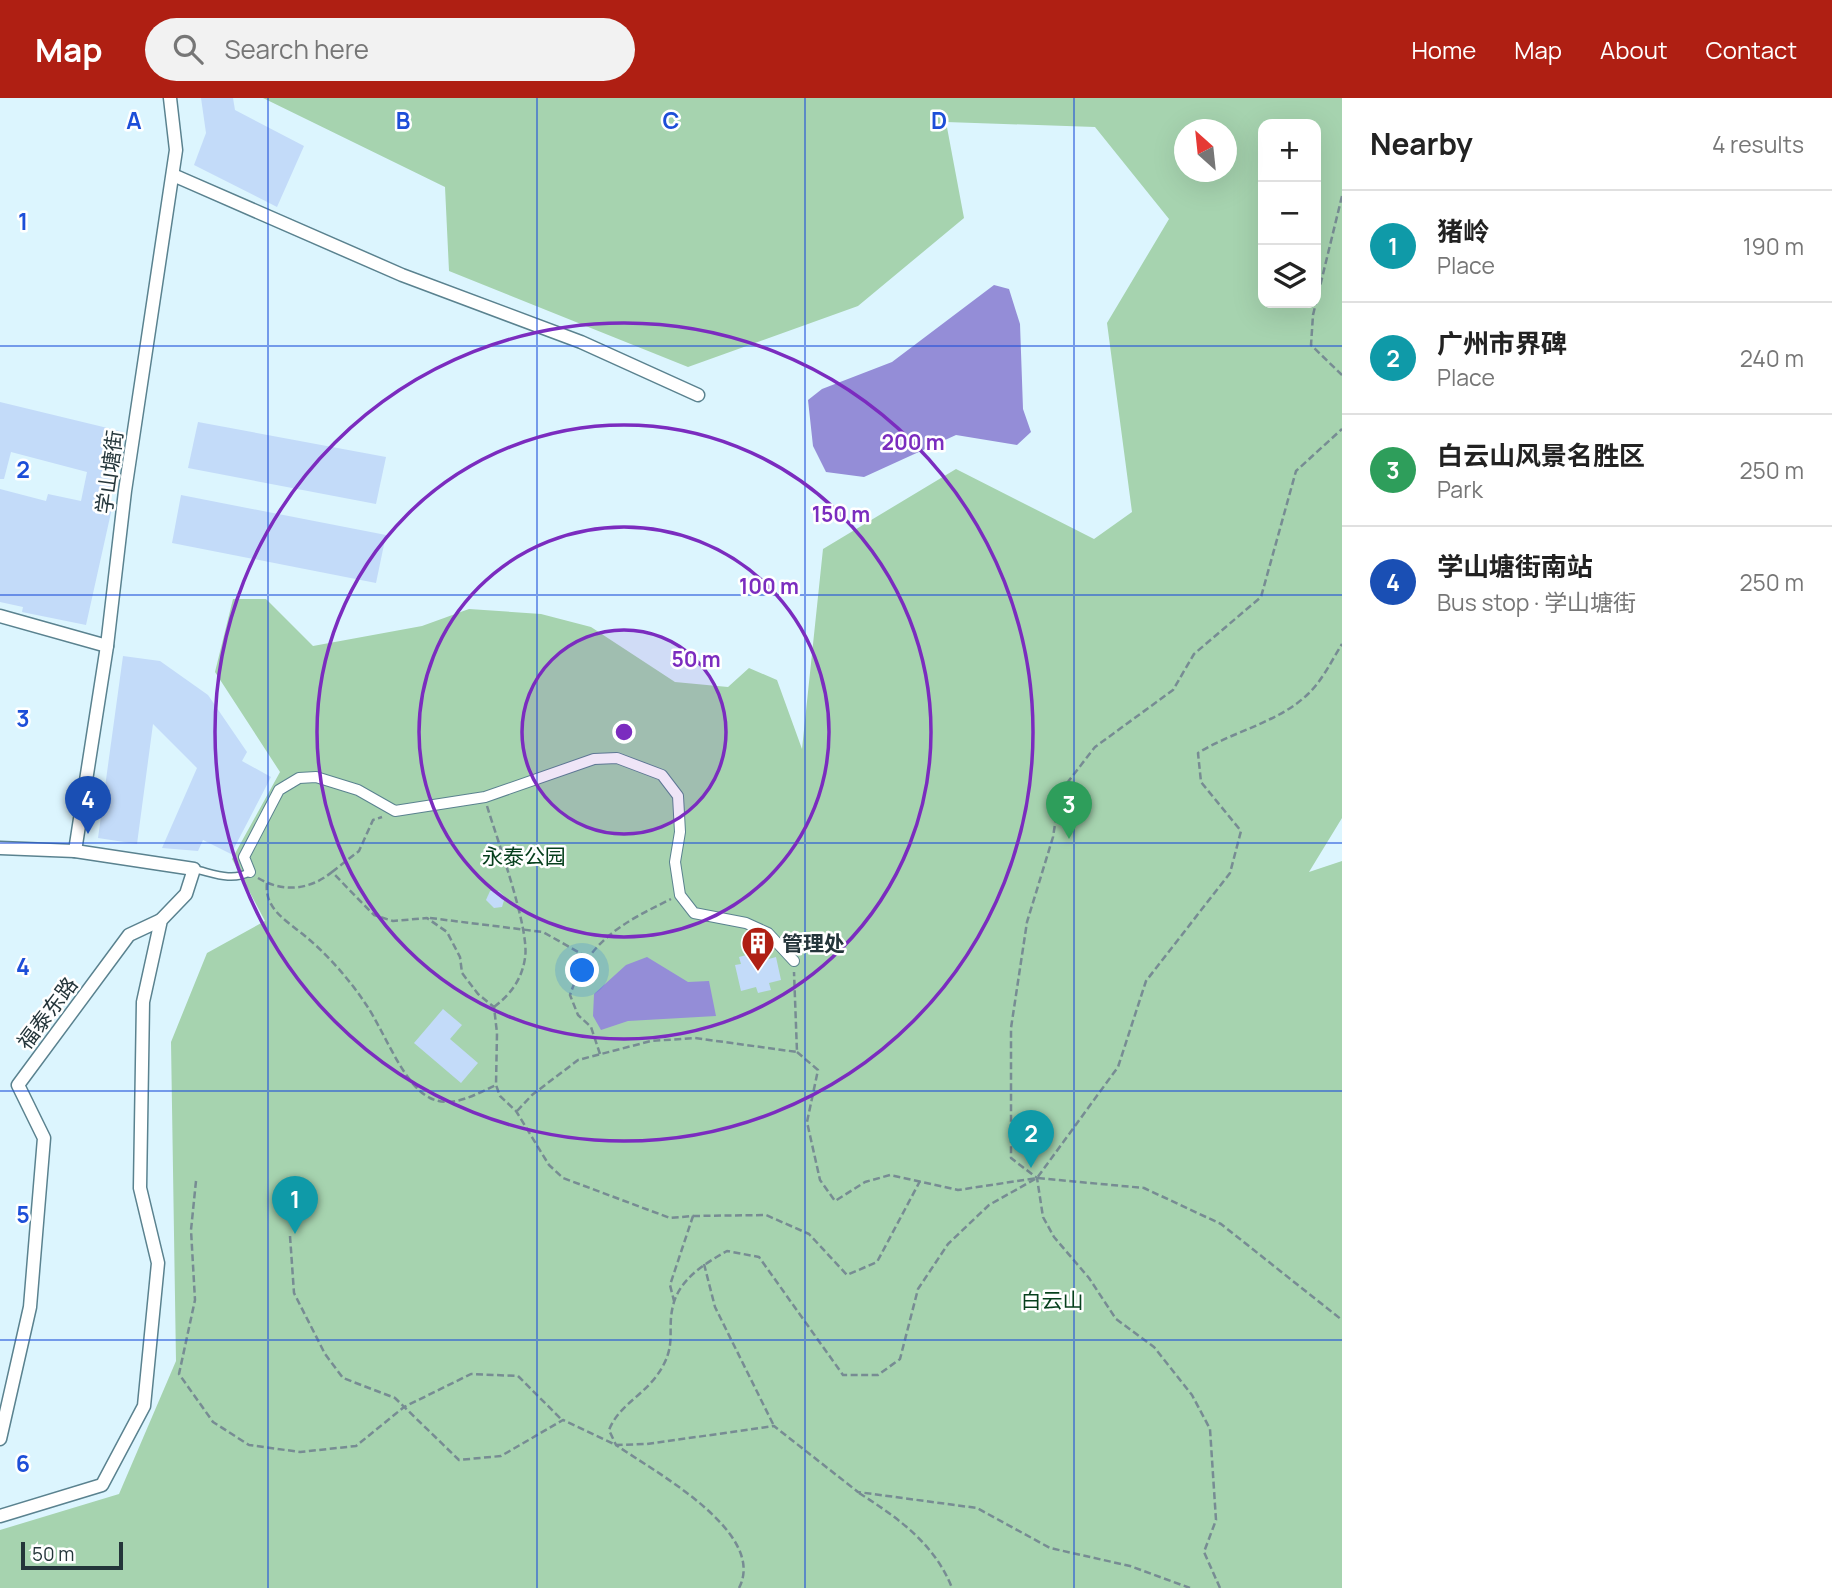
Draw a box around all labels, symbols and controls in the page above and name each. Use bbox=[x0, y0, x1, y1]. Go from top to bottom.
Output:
search box bbox=[145, 18, 635, 81]
text: Map bbox=[35, 27, 103, 72]
icon: search bbox=[169, 30, 207, 68]
text: Search here bbox=[225, 31, 369, 67]
text: Home bbox=[1411, 33, 1476, 66]
text: Map bbox=[1514, 33, 1562, 66]
text: About bbox=[1600, 33, 1668, 66]
text: Contact bbox=[1706, 33, 1797, 66]
text: A bbox=[126, 104, 142, 136]
text: B bbox=[396, 104, 410, 136]
text: C bbox=[663, 104, 680, 136]
text: D bbox=[931, 104, 947, 136]
north arrow bbox=[1174, 119, 1237, 182]
map controls bbox=[1258, 119, 1321, 308]
button: + bbox=[1258, 119, 1321, 182]
text: Nearby bbox=[1370, 123, 1473, 164]
text: 4 results bbox=[1712, 128, 1804, 160]
button: − bbox=[1258, 182, 1321, 245]
text: 1 bbox=[18, 205, 28, 237]
text: 猪岭 bbox=[1437, 213, 1489, 249]
text: 1 bbox=[1388, 230, 1398, 262]
text: 190 m bbox=[1743, 230, 1804, 262]
button: layers bbox=[1258, 245, 1321, 308]
text: Place bbox=[1437, 249, 1495, 281]
text: 广州市界碑 bbox=[1437, 325, 1567, 361]
text: 2 bbox=[1386, 342, 1400, 374]
text: 240 m bbox=[1740, 342, 1804, 374]
text: Place bbox=[1437, 361, 1495, 393]
street label: 学山塘街 bbox=[89, 428, 129, 516]
text: 200 m bbox=[881, 428, 945, 456]
text: 白云山风景名胜区 bbox=[1437, 437, 1645, 473]
text: 2 bbox=[16, 453, 30, 485]
text: 3 bbox=[1386, 454, 1400, 486]
text: 250 m bbox=[1739, 454, 1804, 486]
text: Park bbox=[1437, 473, 1483, 505]
text: 150 m bbox=[812, 500, 870, 528]
text: 学山塘街南站 bbox=[1437, 548, 1593, 584]
text: 4 bbox=[1386, 566, 1400, 598]
text: 250 m bbox=[1739, 566, 1804, 598]
text: 100 m bbox=[739, 572, 799, 600]
text: Bus stop · 学山塘街 bbox=[1437, 586, 1636, 618]
text: 50 m bbox=[671, 645, 721, 673]
text: 3 bbox=[16, 702, 30, 734]
centre of rings bbox=[612, 720, 636, 744]
pin: 4 bbox=[65, 776, 111, 834]
pin: 3 bbox=[1046, 781, 1092, 839]
park label: 永泰公园 bbox=[482, 842, 566, 870]
building icon: 管理处 bbox=[739, 924, 777, 973]
place label: 管理处 bbox=[782, 929, 845, 957]
text: 4 bbox=[16, 950, 30, 982]
your location bbox=[565, 953, 599, 987]
street label: 福泰东路 bbox=[11, 971, 83, 1055]
pin: 2 bbox=[1008, 1110, 1054, 1168]
pin: 1 bbox=[272, 1176, 318, 1234]
text: 5 bbox=[16, 1198, 30, 1230]
park label: 白云山 bbox=[1021, 1286, 1084, 1314]
text: 6 bbox=[16, 1447, 30, 1479]
scale bar bbox=[21, 1539, 122, 1571]
text: 50 m bbox=[32, 1541, 74, 1567]

